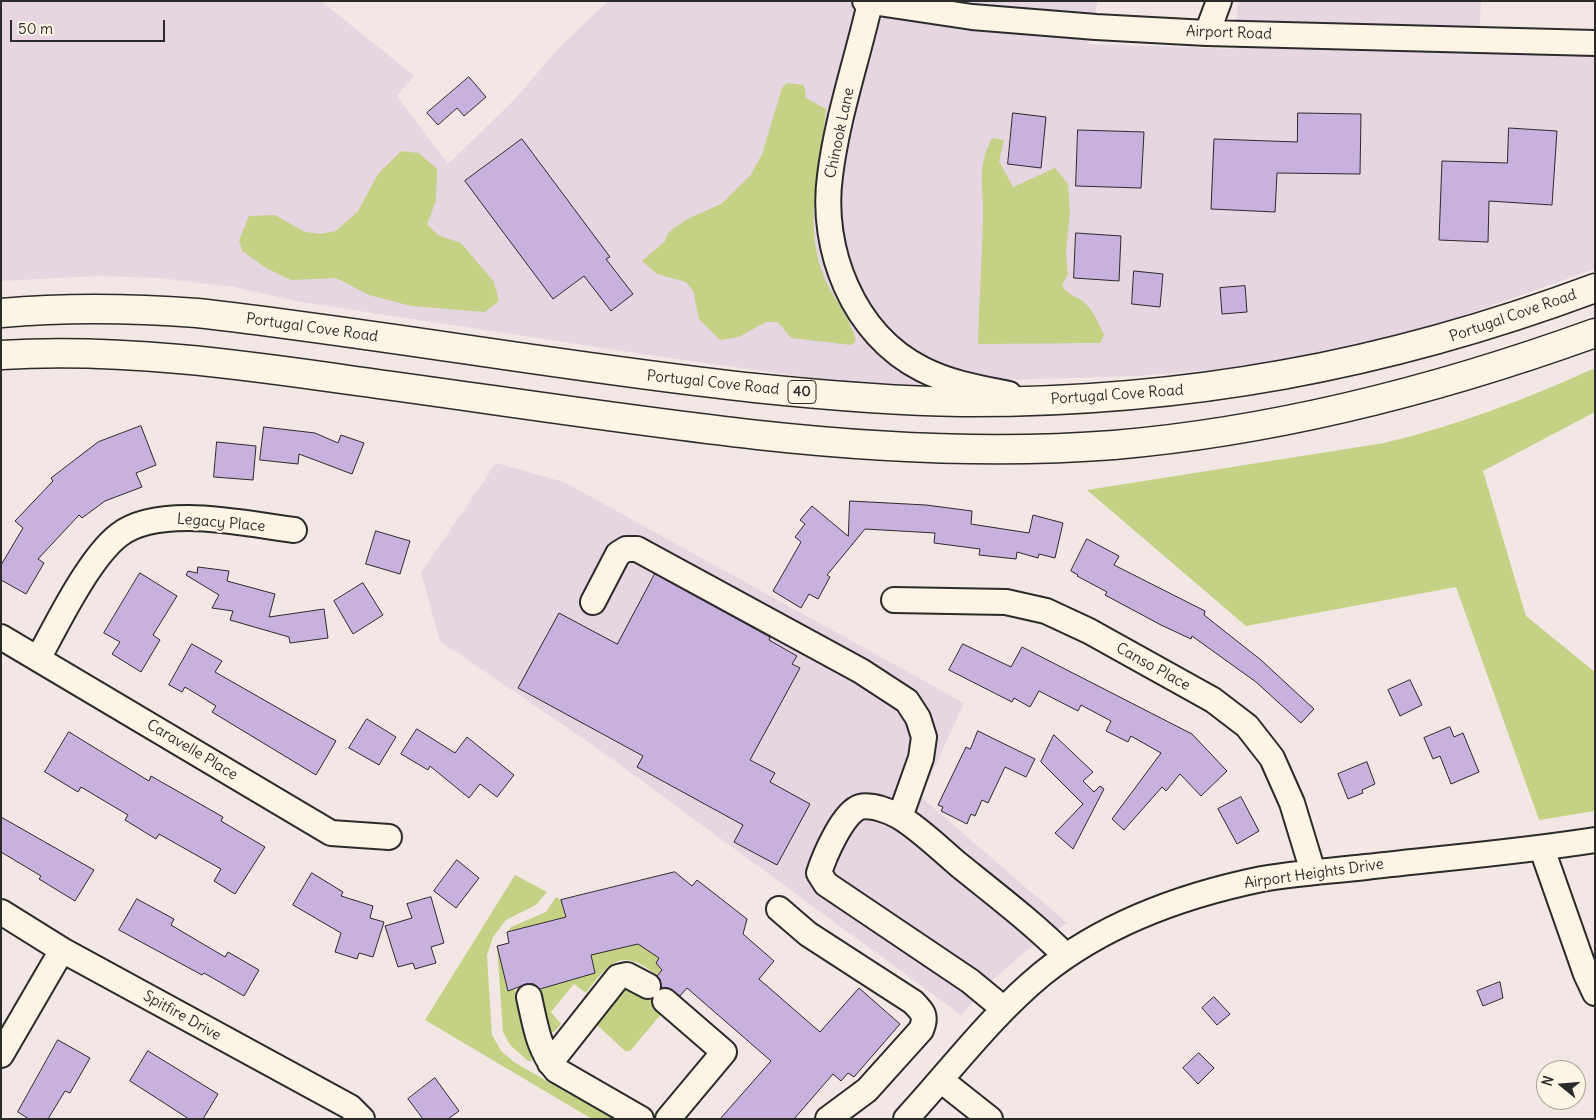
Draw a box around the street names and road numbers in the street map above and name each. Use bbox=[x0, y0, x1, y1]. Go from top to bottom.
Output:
street label: Airport Road bbox=[1186, 23, 1272, 43]
street label: Chinook Lane bbox=[822, 86, 858, 180]
street label: Portugal Cove Road bbox=[1447, 286, 1579, 346]
street label: Portugal Cove Road bbox=[245, 310, 379, 346]
street label: Portugal Cove Road bbox=[646, 367, 780, 399]
road number: 40 bbox=[788, 381, 816, 404]
street label: Portugal Cove Road bbox=[1050, 381, 1184, 409]
street label: Legacy Place bbox=[176, 510, 266, 536]
street label: Canso Place bbox=[1113, 639, 1193, 695]
street label: Caravelle Place bbox=[143, 716, 241, 784]
street label: Airport Heights Drive bbox=[1243, 855, 1385, 893]
street label: Spitfire Drive bbox=[140, 987, 224, 1045]

